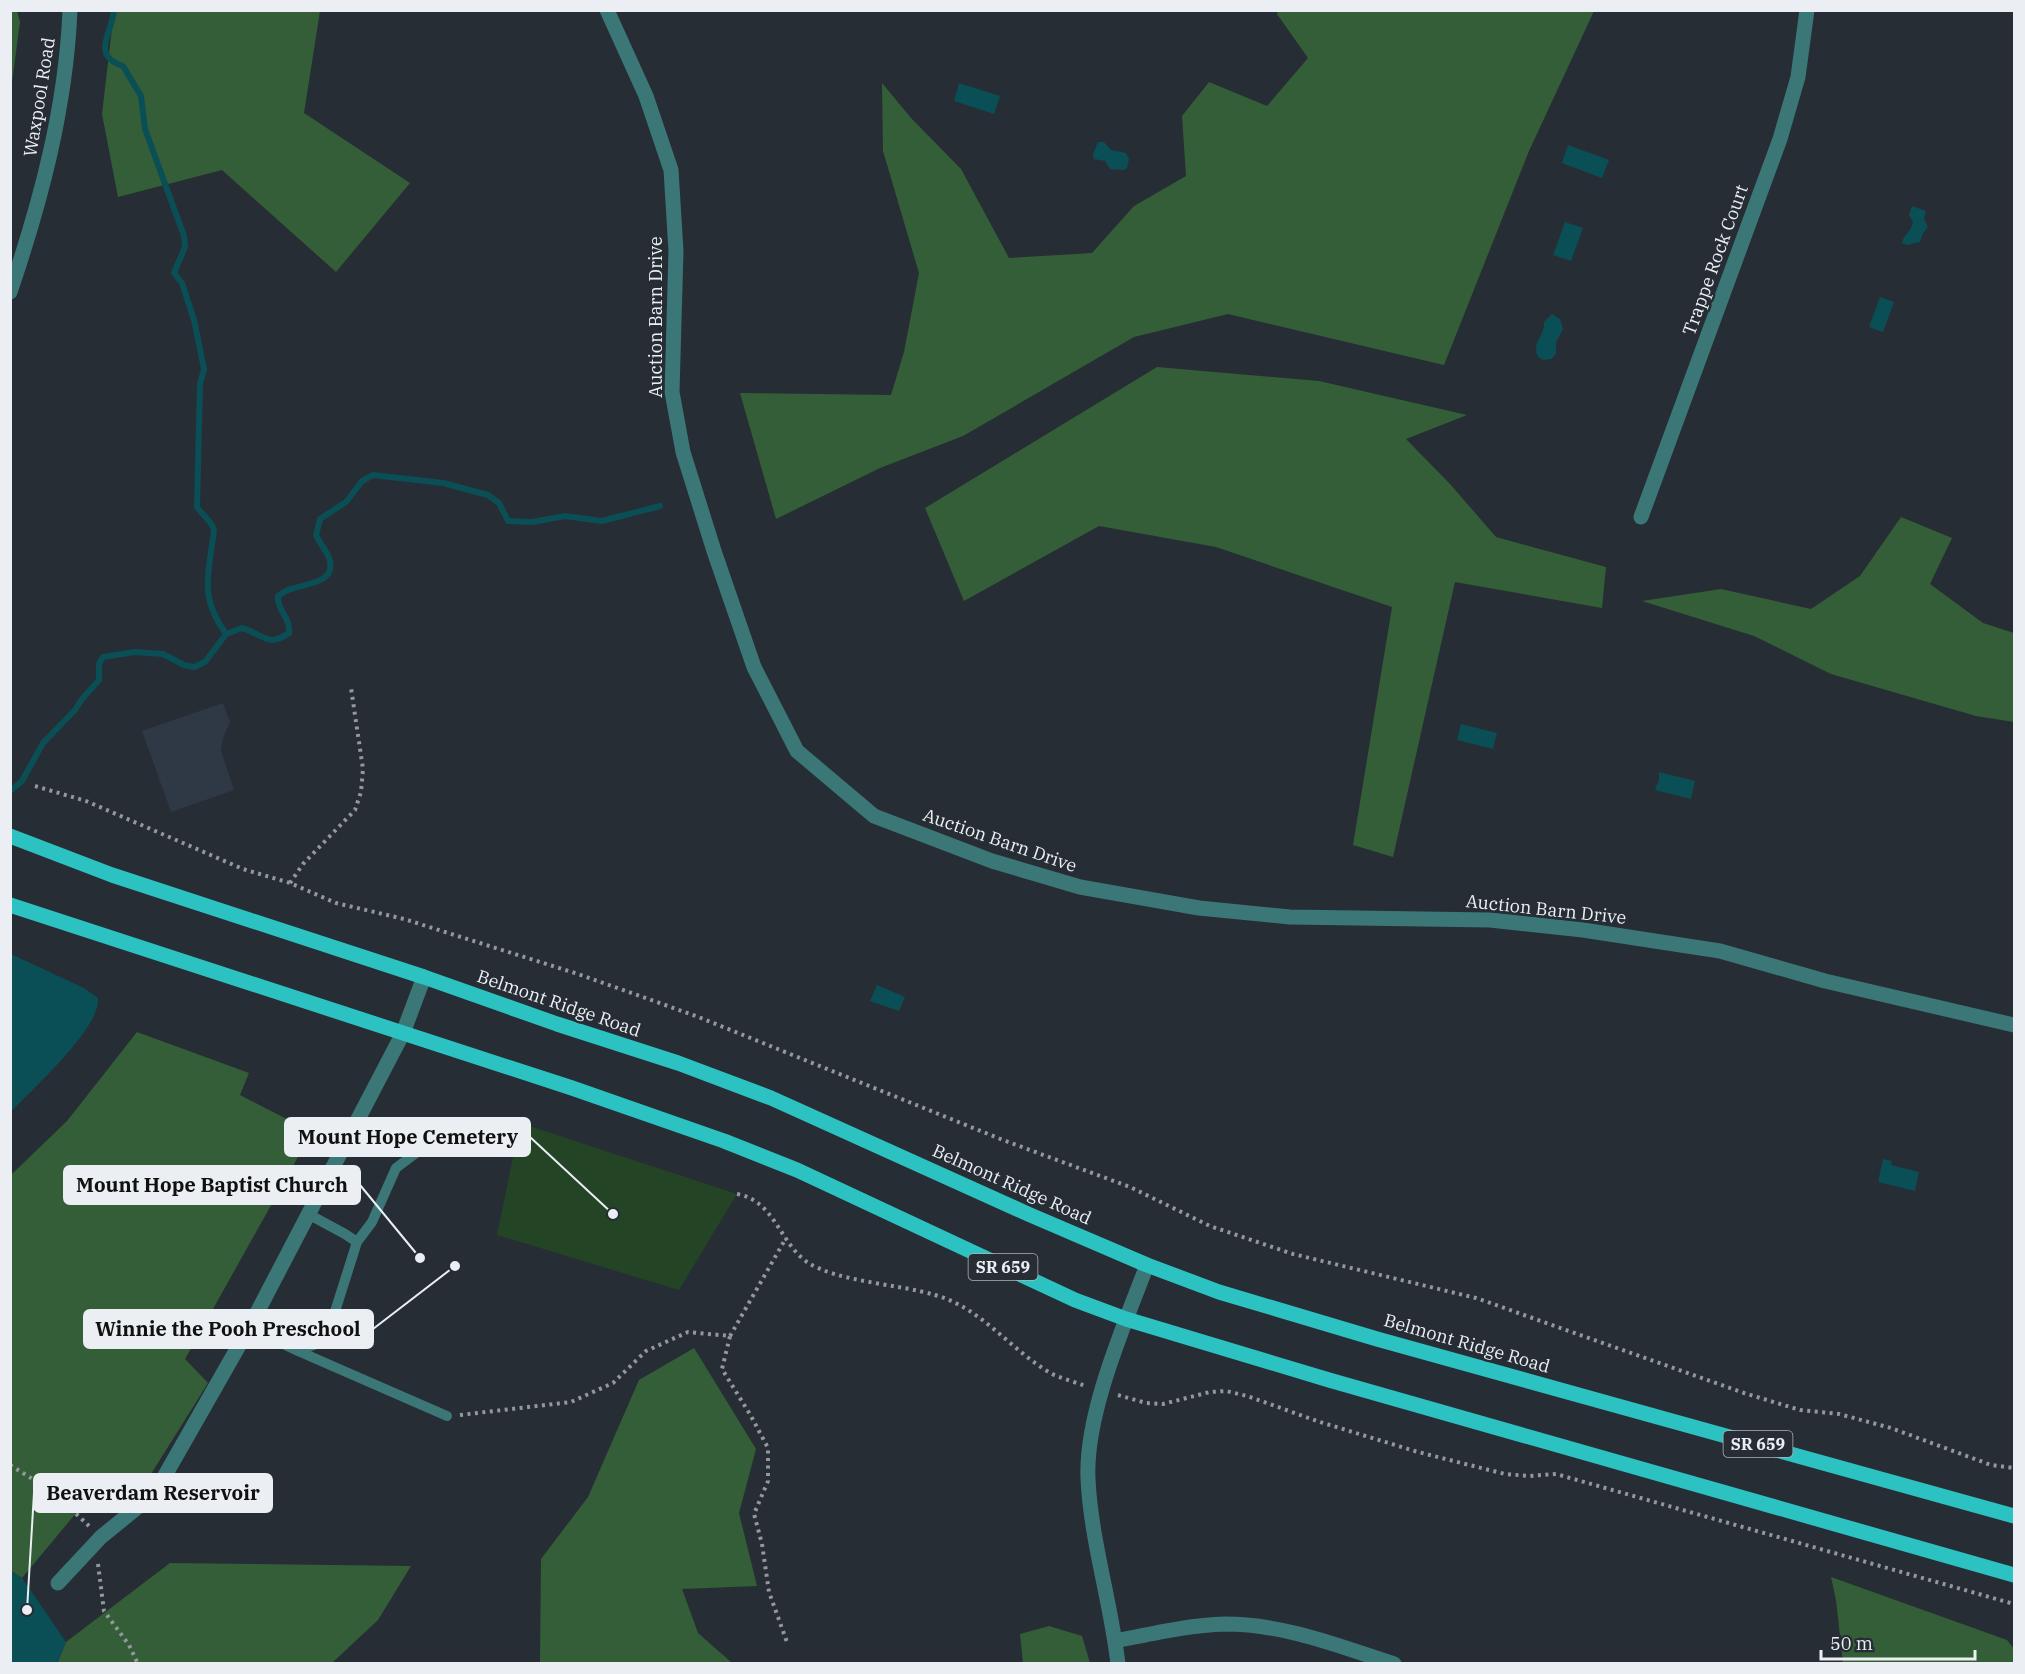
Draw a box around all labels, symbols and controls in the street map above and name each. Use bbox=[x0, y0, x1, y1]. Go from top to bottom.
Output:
street label: Waxpool Road bbox=[18, 36, 60, 158]
street label: Trappe Rock Court bbox=[1677, 181, 1753, 339]
street label: Auction Barn Drive bbox=[644, 236, 667, 398]
street label: Auction Barn Drive bbox=[920, 803, 1080, 877]
street label: Auction Barn Drive bbox=[1465, 889, 1627, 929]
street label: Belmont Ridge Road bbox=[474, 964, 644, 1042]
callout: Mount Hope Cemetery bbox=[285, 1118, 530, 1156]
text: Mount Hope Cemetery bbox=[298, 1123, 519, 1150]
street label: Belmont Ridge Road bbox=[929, 1139, 1095, 1229]
callout: Mount Hope Baptist Church bbox=[64, 1166, 360, 1204]
text: Mount Hope Baptist Church bbox=[76, 1171, 348, 1198]
road number: SR 659 bbox=[968, 1254, 1038, 1280]
street label: Belmont Ridge Road bbox=[1381, 1308, 1553, 1378]
callout: Winnie the Pooh Preschool bbox=[84, 1310, 373, 1348]
text: Winnie the Pooh Preschool bbox=[95, 1315, 361, 1342]
road number: SR 659 bbox=[1724, 1431, 1792, 1457]
callout: Beaverdam Reservoir bbox=[34, 1474, 272, 1512]
text: Beaverdam Reservoir bbox=[46, 1479, 260, 1506]
scale bar bbox=[1821, 1623, 1976, 1661]
text: 50 m bbox=[1830, 1632, 1873, 1655]

